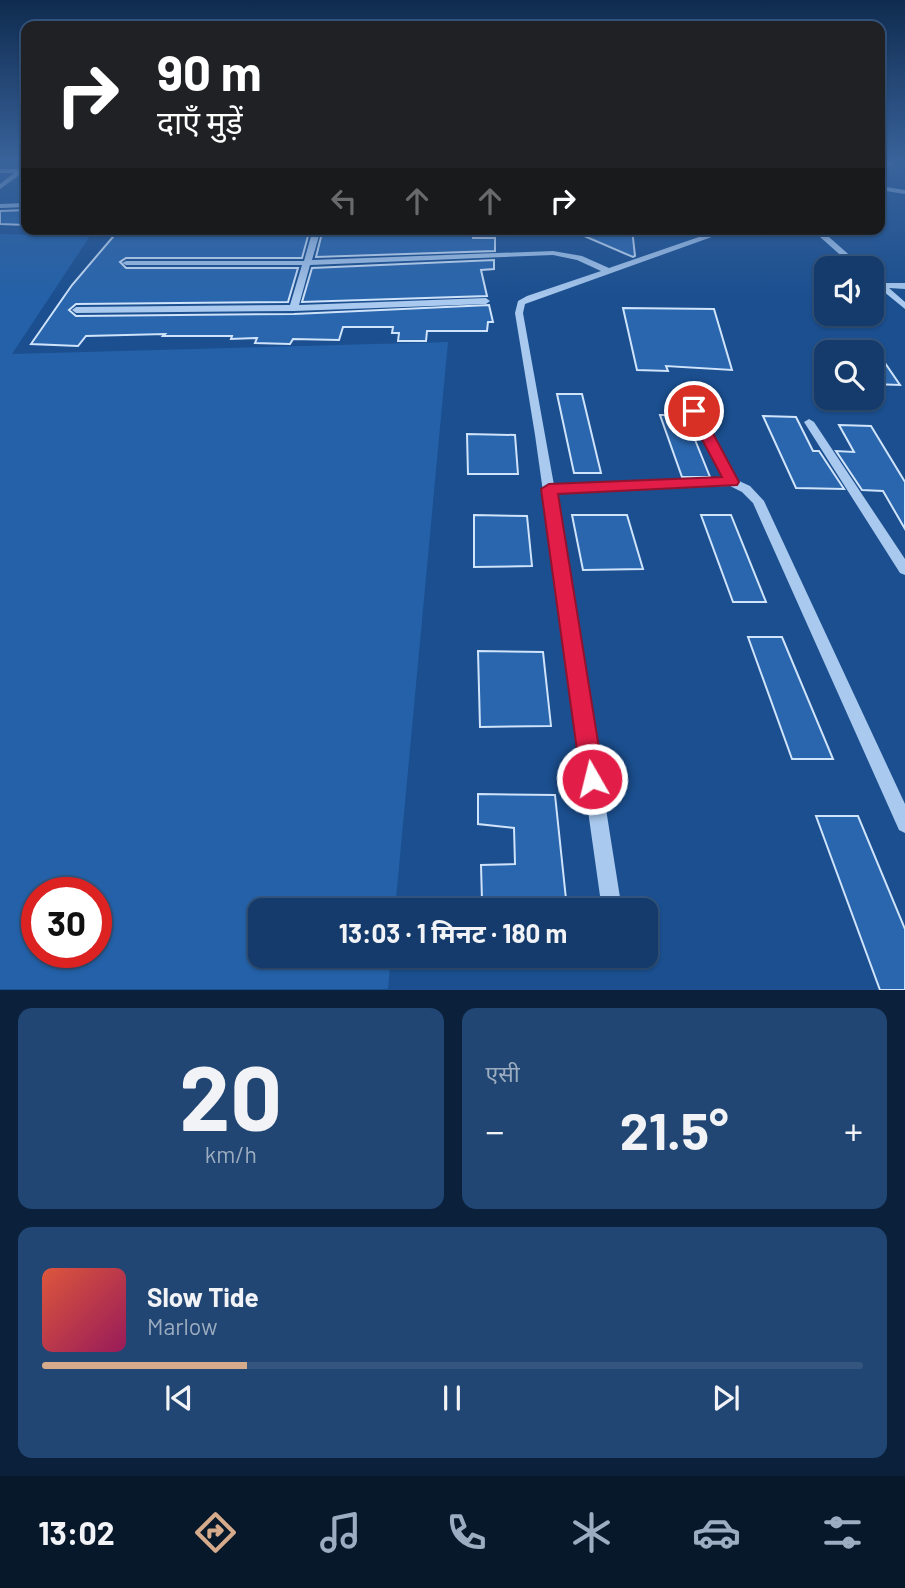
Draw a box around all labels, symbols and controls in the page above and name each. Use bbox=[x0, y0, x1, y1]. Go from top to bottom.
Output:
text: 90 m bbox=[157, 42, 262, 101]
icon: right bbox=[42, 49, 133, 140]
text: दाएँ मुड़ें bbox=[157, 102, 243, 140]
icon: left bbox=[325, 182, 363, 220]
icon: ahead bbox=[398, 182, 436, 220]
icon: ahead bbox=[471, 182, 509, 220]
icon: right bbox=[544, 182, 582, 220]
map controls bbox=[814, 256, 884, 410]
button: sound bbox=[814, 256, 884, 326]
button: search bbox=[814, 340, 884, 410]
pin bbox=[664, 381, 724, 441]
icon: arrive bbox=[675, 392, 713, 430]
position arrow bbox=[555, 742, 629, 816]
speed limit sign: 30 bbox=[21, 877, 112, 968]
text: 13:03 · 1 मिनट · 180 m bbox=[339, 917, 567, 948]
text: 20 bbox=[179, 1040, 282, 1149]
text: एसी bbox=[486, 1059, 520, 1087]
text: 21.5° bbox=[620, 1098, 729, 1160]
text: − bbox=[486, 1107, 505, 1153]
text: + bbox=[844, 1107, 863, 1153]
text: km/h bbox=[205, 1140, 257, 1168]
text: Slow Tide bbox=[147, 1281, 259, 1312]
text: Marlow bbox=[147, 1312, 218, 1340]
icon: previous bbox=[160, 1379, 198, 1417]
icon: pause bbox=[433, 1379, 471, 1417]
icon: next bbox=[707, 1379, 745, 1417]
icon: directions bbox=[191, 1508, 240, 1557]
icon: music bbox=[316, 1508, 365, 1557]
icon: phone bbox=[442, 1508, 491, 1557]
icon: climate bbox=[567, 1508, 616, 1557]
icon: car bbox=[692, 1508, 741, 1557]
icon: filters bbox=[818, 1508, 867, 1557]
text: 13:02 bbox=[38, 1513, 115, 1551]

